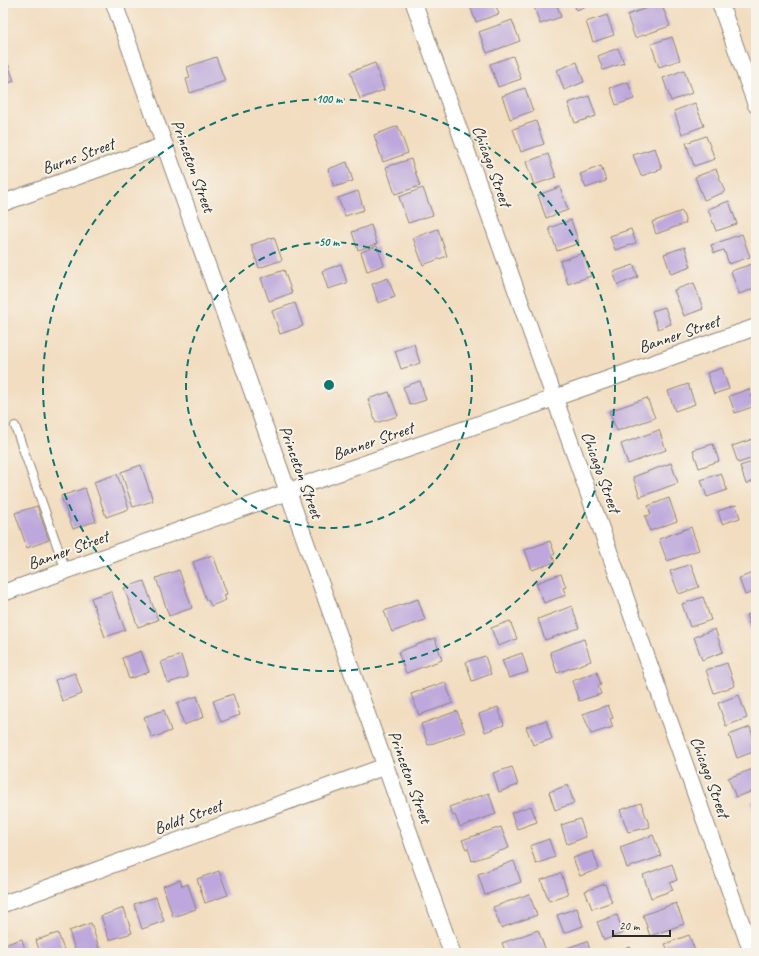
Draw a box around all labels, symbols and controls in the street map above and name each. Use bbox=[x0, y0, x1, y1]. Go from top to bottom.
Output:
text: 100 m bbox=[316, 91, 343, 107]
street label: Princeton Street bbox=[167, 117, 220, 217]
street label: Chicago Street bbox=[468, 122, 517, 212]
street label: Burns Street bbox=[39, 132, 119, 179]
text: 50 m bbox=[319, 234, 340, 250]
street label: Banner Street bbox=[636, 310, 725, 358]
centre of rings bbox=[322, 378, 336, 392]
street label: Banner Street bbox=[330, 417, 419, 465]
street label: Princeton Street bbox=[275, 423, 328, 523]
street label: Chicago Street bbox=[577, 428, 626, 518]
street label: Banner Street bbox=[25, 525, 113, 574]
street label: Princeton Street bbox=[384, 728, 437, 828]
street label: Chicago Street bbox=[686, 733, 735, 823]
street label: Boldt Street bbox=[151, 794, 227, 839]
scale bar bbox=[613, 912, 670, 938]
text: 20 m bbox=[619, 918, 641, 934]

